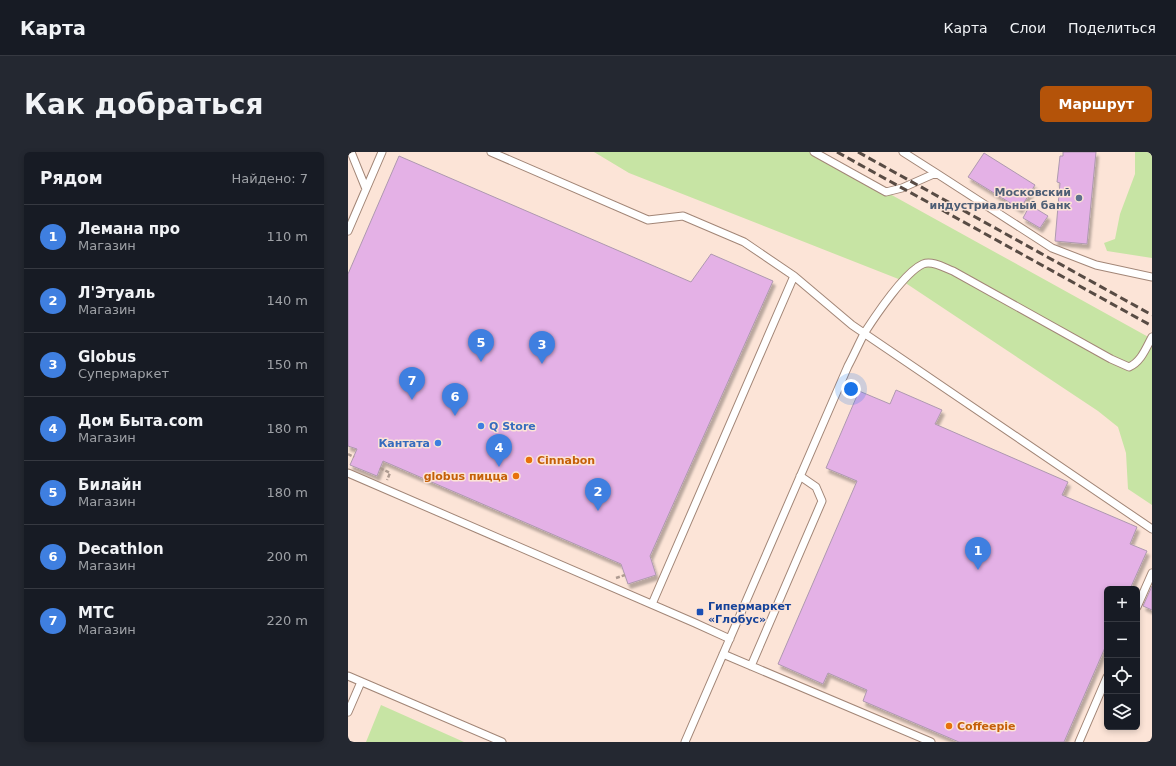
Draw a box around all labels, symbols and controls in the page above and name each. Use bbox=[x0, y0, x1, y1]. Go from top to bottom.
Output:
text: Карта bbox=[20, 17, 86, 39]
text: Карта bbox=[944, 20, 988, 36]
text: Слои bbox=[1010, 20, 1046, 36]
text: Поделиться bbox=[1068, 20, 1156, 36]
button: Маршрут bbox=[1040, 86, 1152, 122]
text: Как добраться bbox=[24, 88, 263, 121]
text: Рядом bbox=[40, 168, 103, 188]
text: Найдено: 7 bbox=[232, 171, 308, 186]
place label: Московский индустриальный банк bbox=[929, 186, 1072, 212]
marker: Московский индустриальный банк bbox=[1074, 193, 1084, 203]
text: Лемана про bbox=[78, 220, 180, 238]
text: 1 bbox=[48, 229, 58, 244]
text: 110 m bbox=[266, 229, 308, 244]
text: Магазин bbox=[78, 238, 136, 253]
text: Л'Этуаль bbox=[78, 284, 155, 302]
text: 2 bbox=[48, 293, 58, 308]
text: 140 m bbox=[266, 293, 308, 308]
text: Магазин bbox=[78, 302, 136, 317]
pin: 5 bbox=[468, 329, 494, 362]
pin: 3 bbox=[529, 331, 555, 364]
text: Globus bbox=[78, 348, 136, 366]
text: 3 bbox=[48, 357, 58, 372]
text: 150 m bbox=[266, 357, 308, 372]
text: Супермаркет bbox=[78, 366, 169, 381]
pin: 7 bbox=[399, 367, 425, 400]
your location bbox=[841, 379, 861, 399]
pin: 6 bbox=[442, 383, 468, 416]
text: Дом Быта.com bbox=[78, 412, 204, 430]
place label: Q Store bbox=[489, 420, 536, 433]
text: 4 bbox=[48, 421, 58, 436]
text: 180 m bbox=[266, 421, 308, 436]
marker: Q Store bbox=[476, 421, 486, 431]
text: Магазин bbox=[78, 430, 136, 445]
pin: 4 bbox=[486, 434, 512, 467]
place label: Кантата bbox=[378, 437, 430, 450]
marker: Кантата bbox=[433, 438, 443, 448]
place label: Cinnabon bbox=[537, 454, 595, 467]
marker: Cinnabon bbox=[524, 455, 534, 465]
place label: globus пицца bbox=[424, 470, 508, 483]
marker: globus пицца bbox=[511, 471, 521, 481]
text: Билайн bbox=[78, 476, 142, 494]
pin: 2 bbox=[585, 478, 611, 511]
text: 5 bbox=[48, 485, 58, 500]
text: 180 m bbox=[266, 485, 308, 500]
text: Магазин bbox=[78, 494, 136, 509]
pin: 1 bbox=[965, 537, 991, 570]
text: Deсathlon bbox=[78, 540, 164, 558]
text: 6 bbox=[48, 549, 58, 564]
text: 200 m bbox=[266, 549, 308, 564]
text: Магазин bbox=[78, 558, 136, 573]
map controls bbox=[1104, 586, 1140, 730]
button: + bbox=[1104, 586, 1140, 622]
place label: Гипермаркет «Глобус» bbox=[708, 600, 792, 626]
text: МТС bbox=[78, 604, 114, 622]
marker: Гипермаркет «Глобус» bbox=[695, 607, 705, 617]
text: 7 bbox=[48, 613, 58, 628]
text: 220 m bbox=[266, 613, 308, 628]
text: Магазин bbox=[78, 622, 136, 637]
button: − bbox=[1104, 622, 1140, 658]
button: locate bbox=[1104, 658, 1140, 694]
button: layers bbox=[1104, 694, 1140, 730]
place label: Coffeepie bbox=[957, 720, 1016, 733]
marker: Coffeepie bbox=[944, 721, 954, 731]

